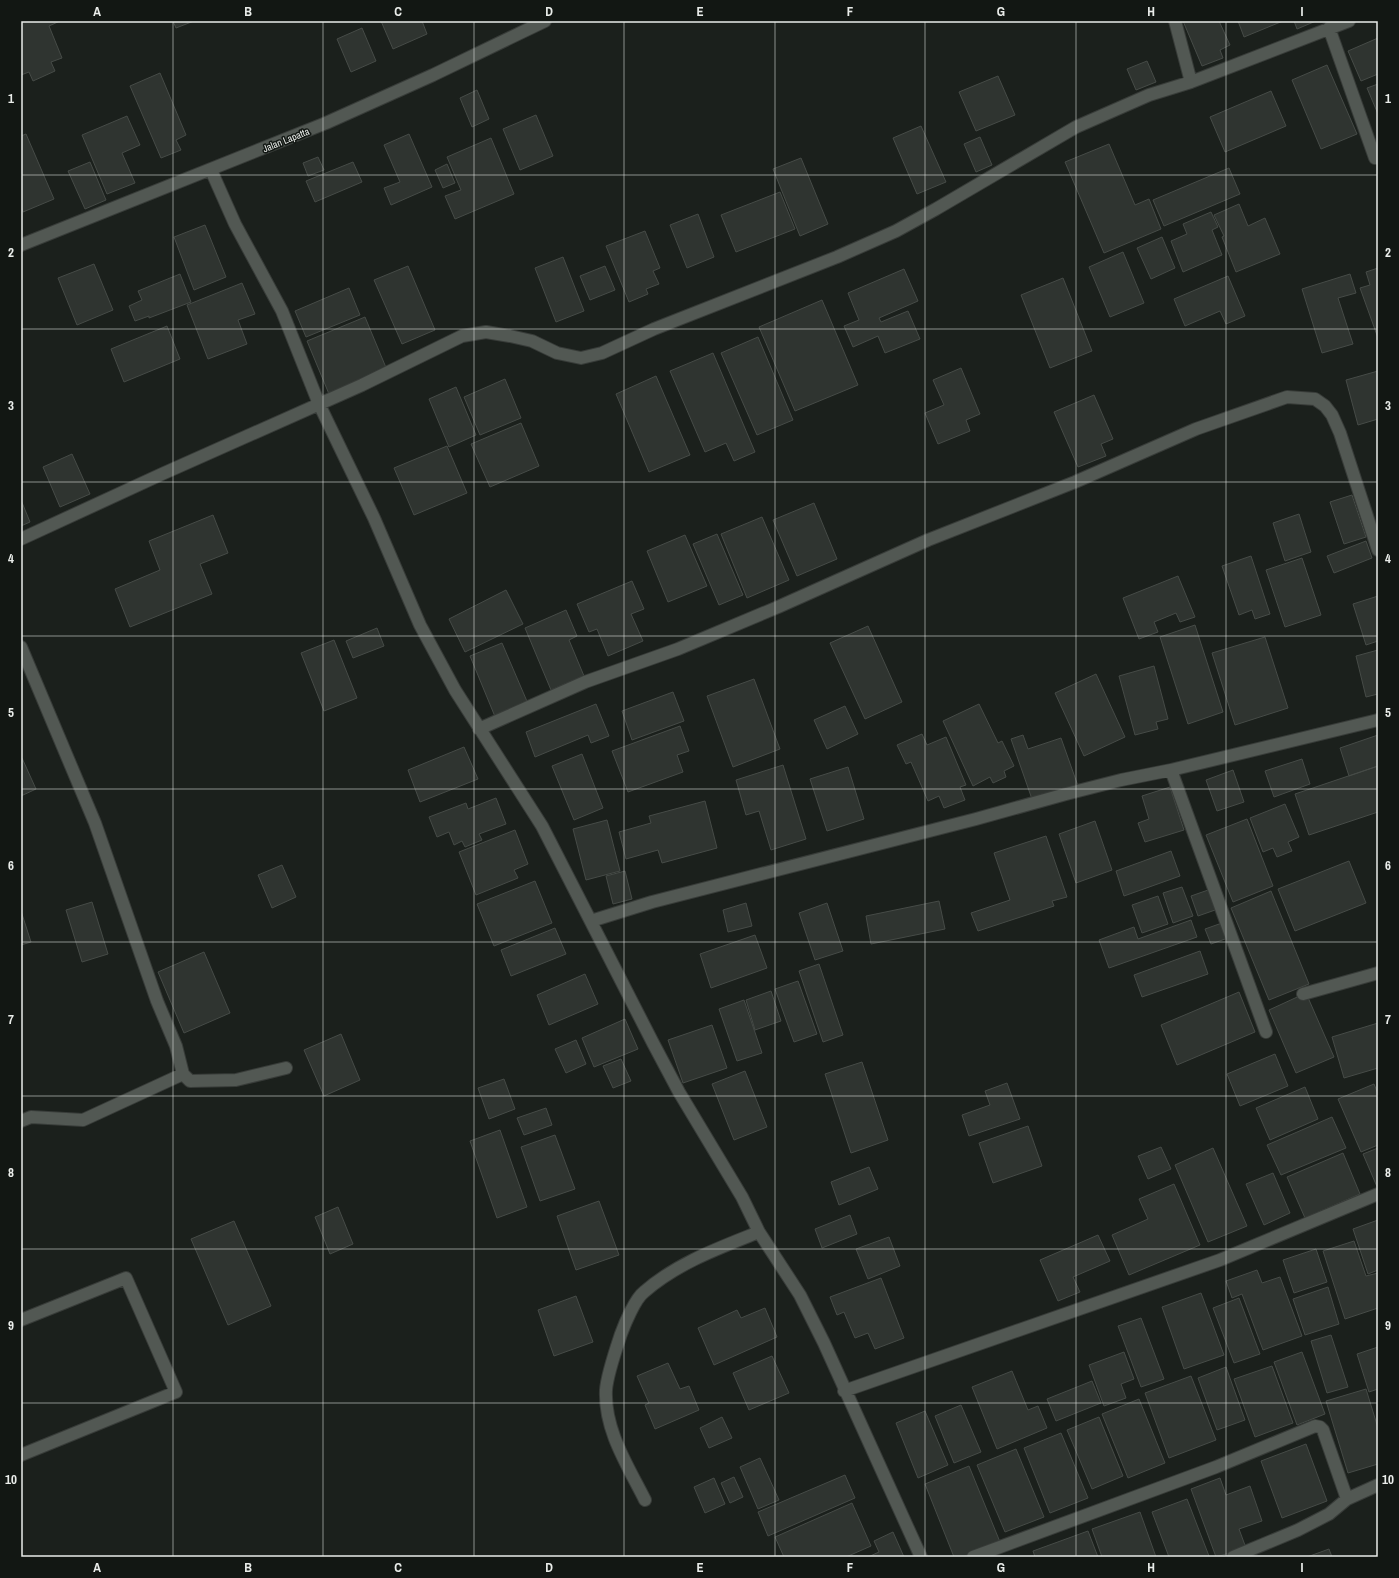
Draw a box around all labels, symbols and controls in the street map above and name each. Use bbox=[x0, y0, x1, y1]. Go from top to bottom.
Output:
text: A bbox=[93, 3, 101, 20]
text: B bbox=[244, 3, 252, 20]
text: C bbox=[394, 3, 402, 20]
text: D bbox=[545, 3, 553, 20]
text: E bbox=[696, 3, 704, 20]
text: F bbox=[847, 3, 854, 20]
text: G bbox=[997, 3, 1005, 20]
text: H bbox=[1147, 3, 1155, 20]
text: I bbox=[1301, 3, 1304, 20]
text: 1 bbox=[8, 90, 14, 107]
text: 1 bbox=[1385, 90, 1391, 107]
street label: Jalan Lapatta bbox=[261, 125, 312, 155]
text: 2 bbox=[8, 244, 14, 261]
text: 2 bbox=[1385, 244, 1391, 261]
text: 3 bbox=[8, 397, 14, 414]
text: 3 bbox=[1385, 397, 1391, 414]
text: 4 bbox=[8, 550, 14, 567]
text: 4 bbox=[1385, 550, 1391, 567]
text: 5 bbox=[8, 704, 14, 721]
text: 5 bbox=[1385, 704, 1391, 721]
text: 6 bbox=[8, 857, 14, 874]
text: 6 bbox=[1385, 857, 1391, 874]
text: 7 bbox=[8, 1011, 14, 1028]
text: 7 bbox=[1385, 1011, 1391, 1028]
text: 8 bbox=[8, 1164, 14, 1181]
text: 8 bbox=[1385, 1164, 1391, 1181]
text: 9 bbox=[8, 1317, 14, 1334]
text: 9 bbox=[1385, 1317, 1391, 1334]
text: 10 bbox=[5, 1471, 17, 1488]
text: 10 bbox=[1382, 1471, 1394, 1488]
text: A bbox=[93, 1559, 101, 1576]
text: B bbox=[244, 1559, 252, 1576]
text: C bbox=[394, 1559, 402, 1576]
text: D bbox=[545, 1559, 553, 1576]
text: E bbox=[696, 1559, 704, 1576]
text: F bbox=[847, 1559, 854, 1576]
text: G bbox=[997, 1559, 1005, 1576]
text: H bbox=[1147, 1559, 1155, 1576]
text: I bbox=[1301, 1559, 1304, 1576]

